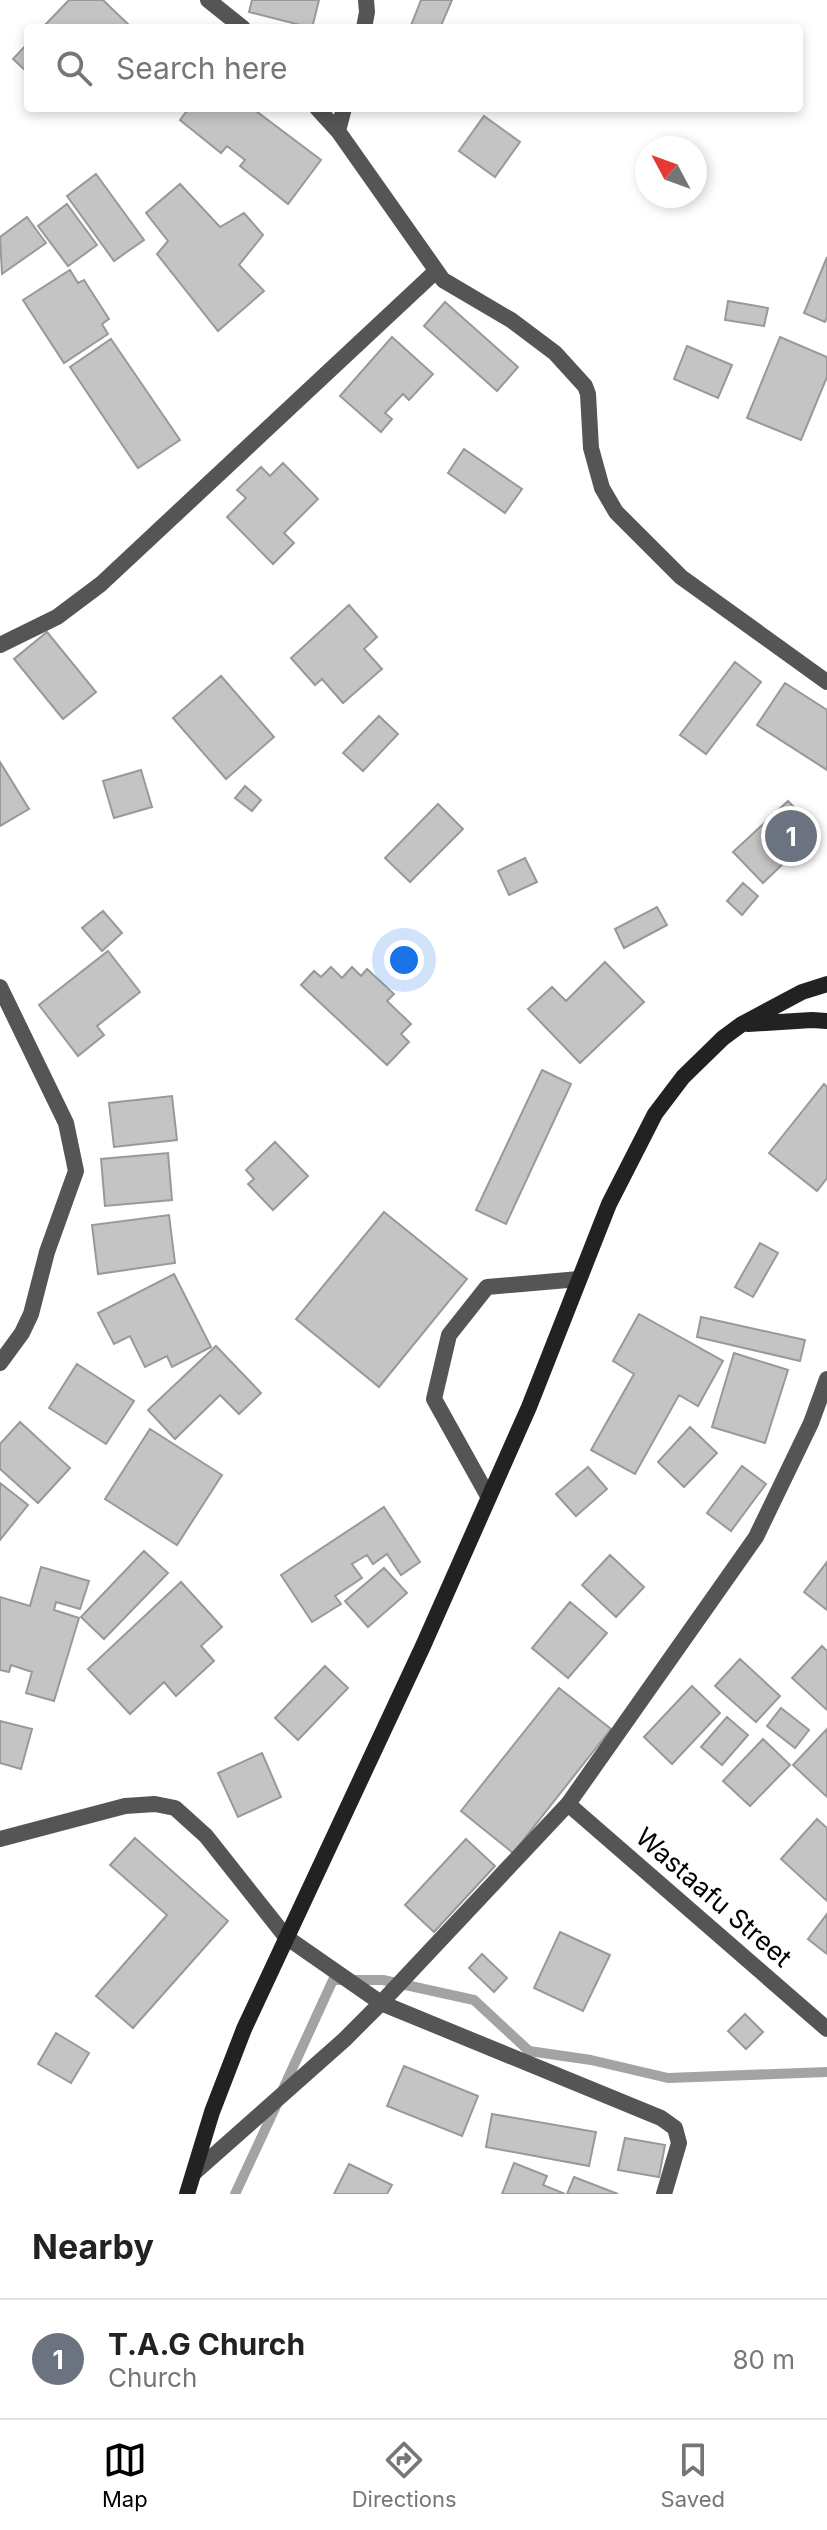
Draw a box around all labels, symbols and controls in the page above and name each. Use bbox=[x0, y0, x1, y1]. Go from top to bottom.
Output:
search box bbox=[24, 24, 803, 112]
icon: search bbox=[52, 46, 96, 90]
text: Search here bbox=[116, 50, 288, 86]
north arrow bbox=[635, 136, 707, 208]
pin: 1 bbox=[765, 806, 817, 866]
your location bbox=[384, 940, 424, 980]
street label: Wastaafu Street bbox=[630, 1821, 798, 1973]
text: Nearby bbox=[32, 2226, 154, 2267]
text: T.A.G Church bbox=[108, 2326, 305, 2362]
text: 1 bbox=[52, 2344, 64, 2375]
text: 80 m bbox=[732, 2344, 795, 2375]
text: Church bbox=[108, 2362, 197, 2393]
tab: Map bbox=[102, 2438, 148, 2512]
tab: Directions bbox=[352, 2438, 457, 2512]
tab: Saved bbox=[661, 2438, 725, 2512]

